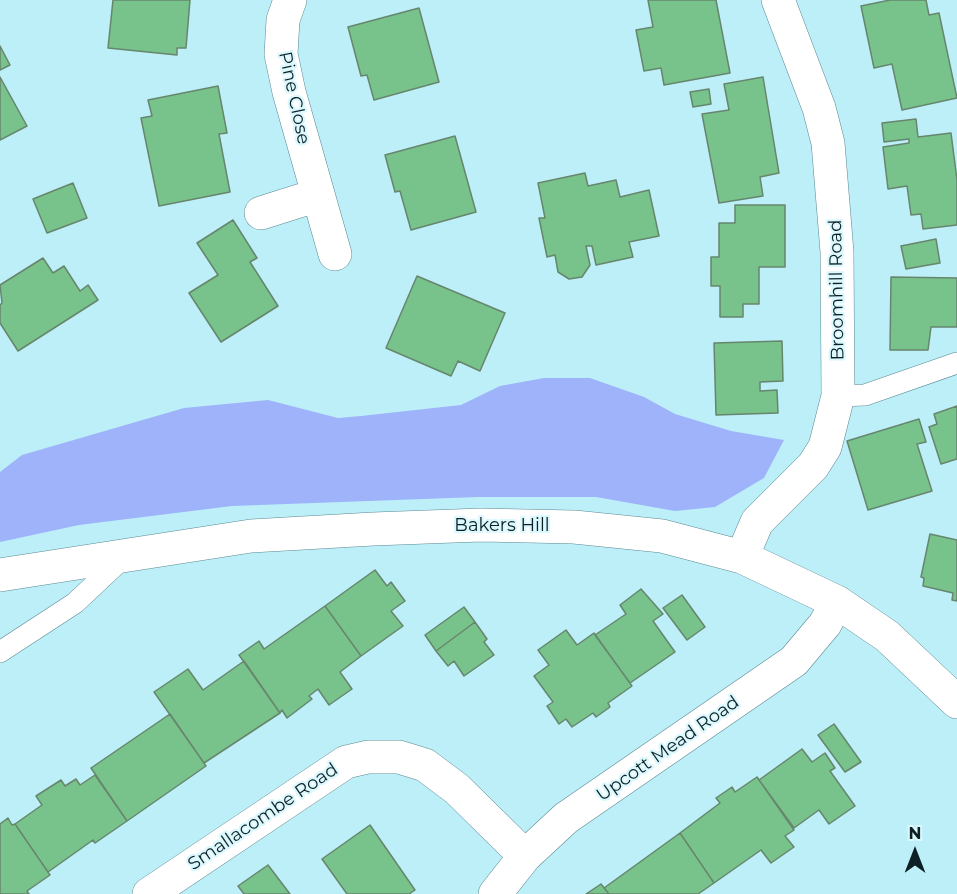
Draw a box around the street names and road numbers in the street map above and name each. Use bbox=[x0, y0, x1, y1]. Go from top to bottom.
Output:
street label: Pine Close bbox=[274, 50, 314, 146]
street label: Broomhill Road bbox=[825, 219, 849, 361]
street label: Bakers Hill bbox=[454, 515, 550, 537]
street label: Upcott Mead Road bbox=[593, 692, 743, 806]
street label: Smallacombe Road bbox=[184, 759, 342, 875]

